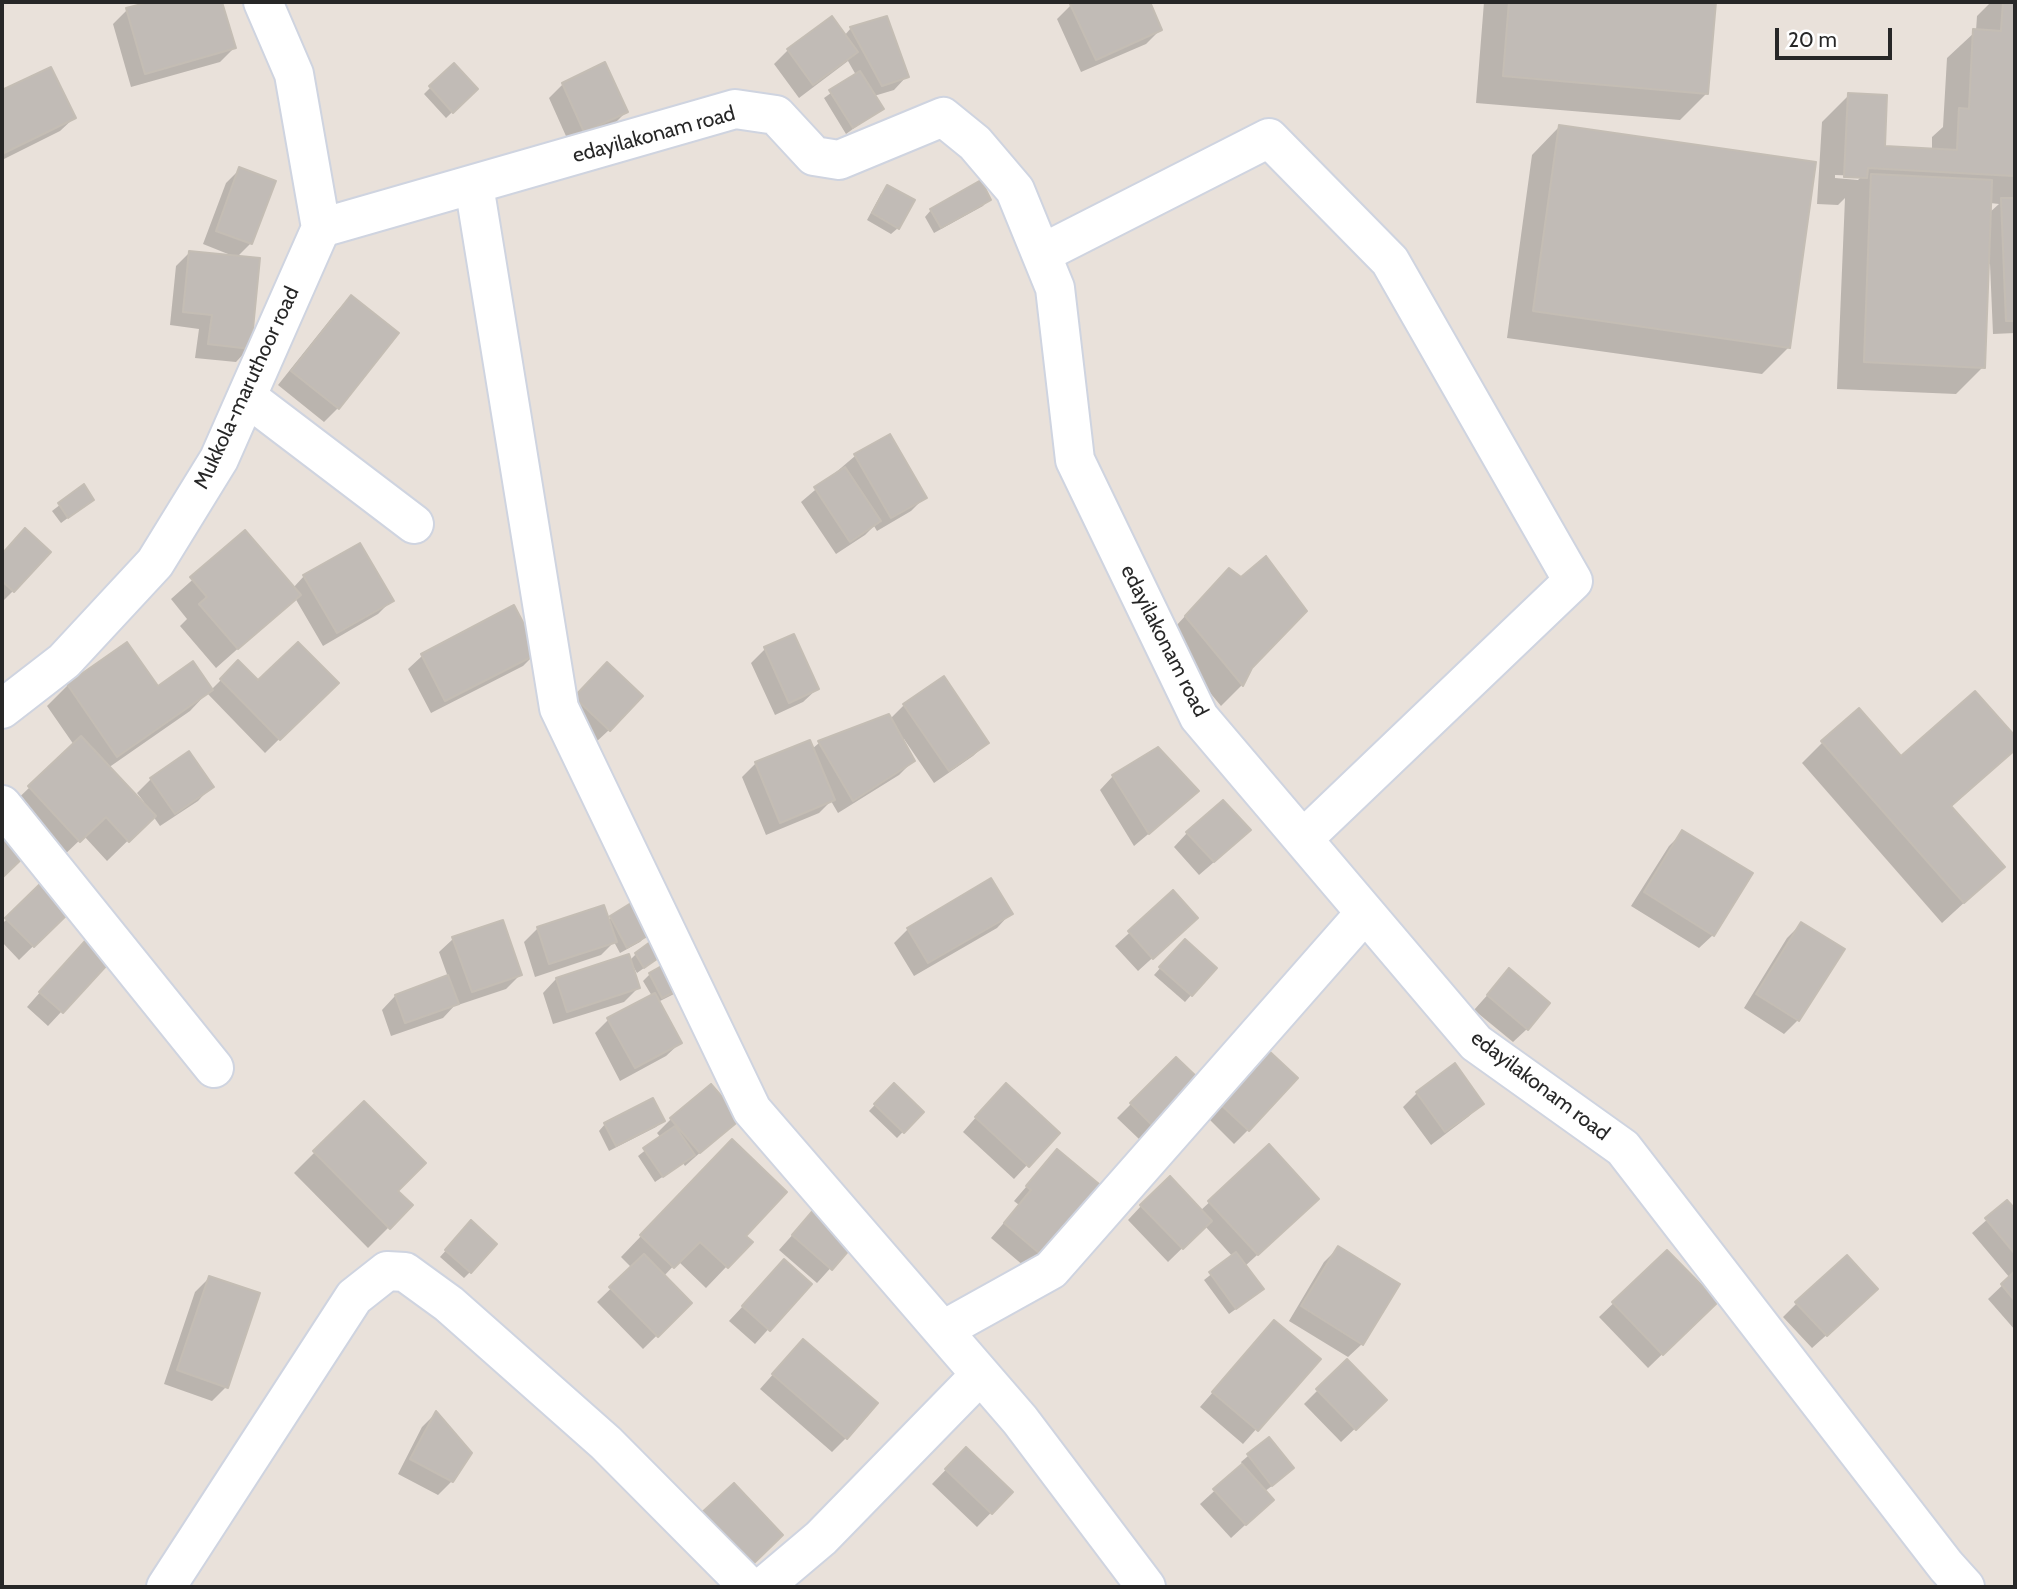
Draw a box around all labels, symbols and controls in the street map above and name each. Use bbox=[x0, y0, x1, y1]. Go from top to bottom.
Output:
scale bar bbox=[1779, 14, 1896, 58]
text: 20 m bbox=[1788, 27, 1837, 52]
street label: edayilakonam road bbox=[570, 101, 738, 169]
street label: Mukkola-maruthoor road bbox=[189, 283, 305, 493]
street label: edayilakonam road bbox=[1115, 561, 1213, 721]
street label: edayilakonam road bbox=[1466, 1026, 1614, 1146]

